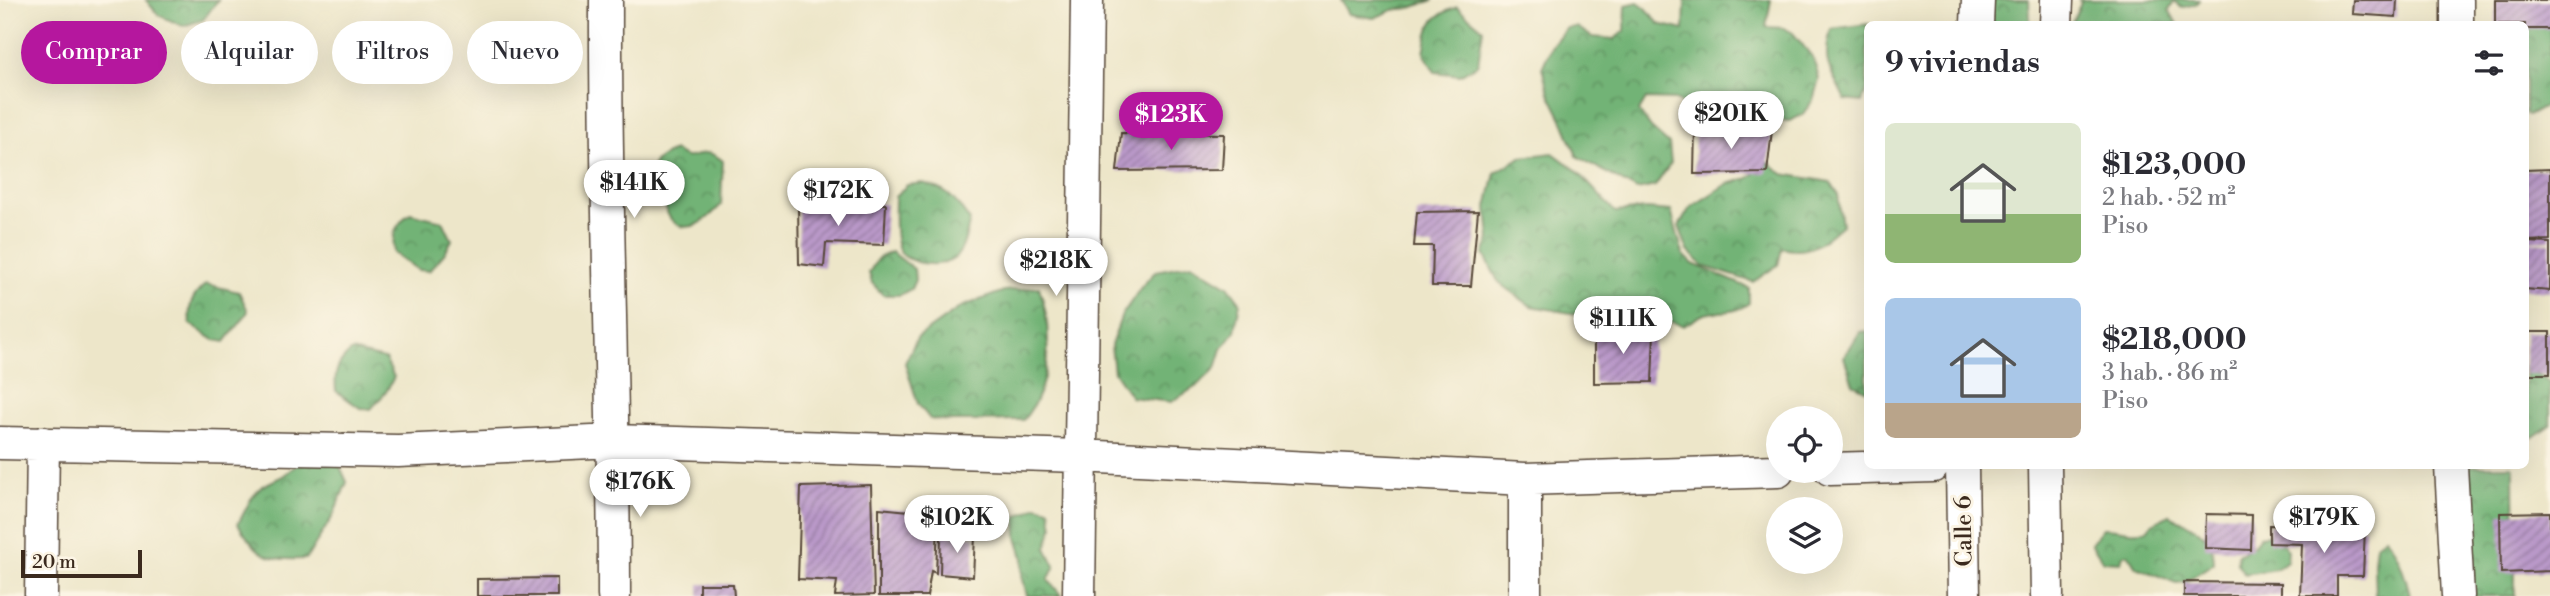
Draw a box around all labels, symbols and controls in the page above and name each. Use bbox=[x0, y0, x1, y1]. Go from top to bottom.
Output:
chip: Comprar bbox=[21, 21, 167, 84]
chip: Alquilar bbox=[181, 21, 318, 84]
chip: Filtros bbox=[332, 21, 453, 84]
chip: Nuevo bbox=[467, 21, 583, 84]
text: 9 viviendas bbox=[1885, 44, 2040, 82]
icon: filters bbox=[2470, 44, 2508, 82]
pin: $123K bbox=[1122, 92, 1220, 152]
pin: $201K bbox=[1682, 92, 1780, 151]
text: $201K bbox=[1694, 100, 1768, 128]
text: $123K bbox=[1135, 101, 1207, 129]
text: $123,000 bbox=[2102, 146, 2246, 184]
icon: home bbox=[1941, 151, 2025, 235]
pin: $141K bbox=[585, 160, 683, 220]
pin: $172K bbox=[789, 168, 887, 228]
text: $141K bbox=[600, 169, 668, 197]
text: $172K bbox=[803, 177, 873, 205]
text: 2 hab. · 52 m² bbox=[2102, 184, 2236, 212]
text: Piso bbox=[2102, 212, 2148, 240]
pin: $218K bbox=[1007, 238, 1105, 298]
text: $218K bbox=[1020, 247, 1092, 275]
pin: $111K bbox=[1574, 296, 1672, 356]
text: $111K bbox=[1590, 305, 1656, 333]
text: $218,000 bbox=[2102, 321, 2247, 359]
icon: home bbox=[1941, 326, 2025, 410]
text: 3 hab. · 86 m² bbox=[2102, 359, 2237, 387]
text: Piso bbox=[2102, 387, 2148, 415]
map controls bbox=[1766, 406, 1843, 574]
button: locate bbox=[1766, 406, 1843, 483]
pin: $176K bbox=[591, 460, 689, 519]
text: $176K bbox=[605, 468, 675, 496]
street label: Calle 6 bbox=[1949, 495, 1979, 567]
pin: $102K bbox=[908, 496, 1006, 555]
pin: $179K bbox=[2275, 496, 2373, 555]
button: layers bbox=[1766, 497, 1843, 574]
text: $102K bbox=[920, 504, 994, 532]
text: $179K bbox=[2289, 504, 2359, 532]
scale bar bbox=[21, 547, 142, 579]
text: 20 m bbox=[32, 550, 76, 574]

